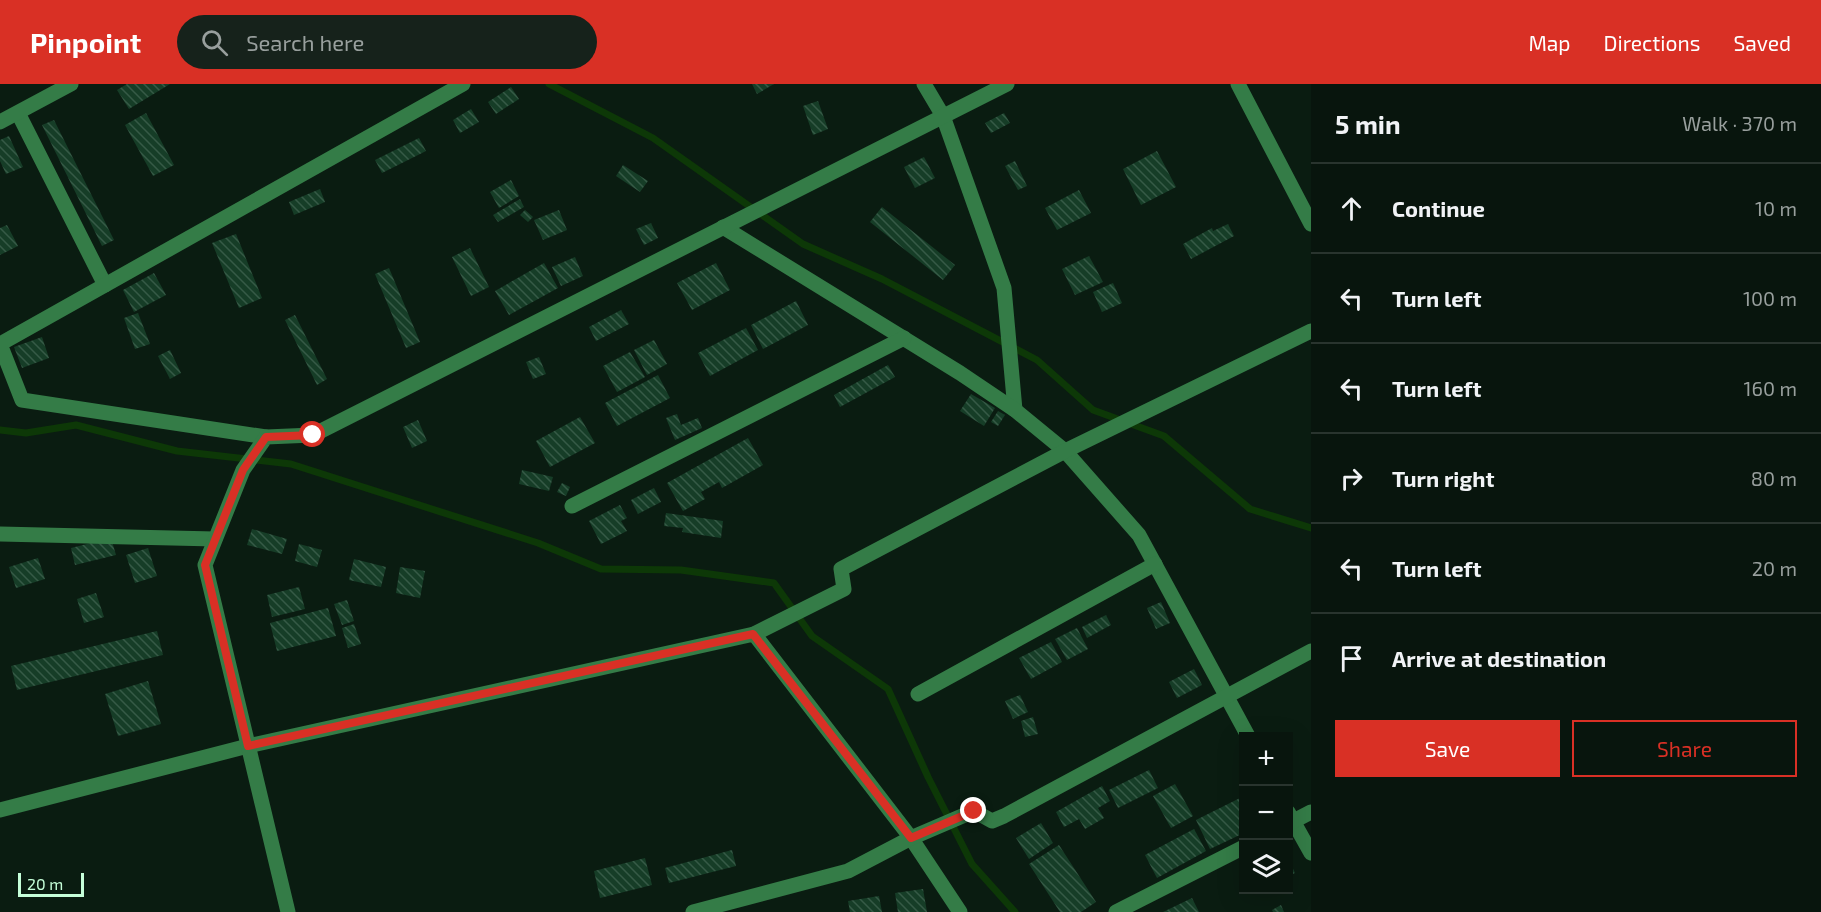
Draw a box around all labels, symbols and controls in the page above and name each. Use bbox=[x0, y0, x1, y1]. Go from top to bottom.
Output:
search box bbox=[177, 15, 597, 69]
text: Pinpoint bbox=[30, 25, 141, 59]
icon: search bbox=[198, 26, 231, 59]
text: Search here bbox=[246, 29, 364, 55]
text: Map bbox=[1528, 30, 1571, 55]
text: Directions bbox=[1604, 30, 1700, 55]
text: Saved bbox=[1733, 30, 1791, 55]
text: 5 min bbox=[1335, 108, 1401, 139]
text: Walk · 370 m bbox=[1682, 111, 1797, 135]
icon: ahead bbox=[1335, 192, 1368, 225]
text: Continue bbox=[1392, 195, 1485, 221]
text: 10 m bbox=[1755, 196, 1797, 220]
icon: left bbox=[1335, 282, 1368, 315]
text: Turn left bbox=[1392, 285, 1481, 311]
text: 100 m bbox=[1743, 286, 1797, 310]
icon: left bbox=[1335, 372, 1368, 405]
text: Turn left bbox=[1392, 375, 1481, 401]
text: 160 m bbox=[1744, 376, 1797, 400]
route start bbox=[299, 421, 325, 447]
icon: right bbox=[1335, 462, 1368, 495]
text: Turn right bbox=[1392, 465, 1494, 491]
text: 80 m bbox=[1751, 466, 1797, 490]
icon: left bbox=[1335, 552, 1368, 585]
text: Turn left bbox=[1392, 555, 1481, 581]
text: 20 m bbox=[1752, 556, 1797, 580]
icon: arrive bbox=[1335, 642, 1368, 675]
text: Arrive at destination bbox=[1392, 645, 1606, 671]
button: Save bbox=[1335, 720, 1560, 777]
button: Share bbox=[1572, 720, 1797, 777]
map controls bbox=[1239, 732, 1293, 894]
button: + bbox=[1239, 732, 1293, 786]
button: − bbox=[1239, 786, 1293, 840]
route end bbox=[960, 797, 986, 823]
button: layers bbox=[1239, 840, 1293, 894]
scale bar bbox=[18, 870, 84, 898]
text: 20 m bbox=[27, 874, 63, 893]

